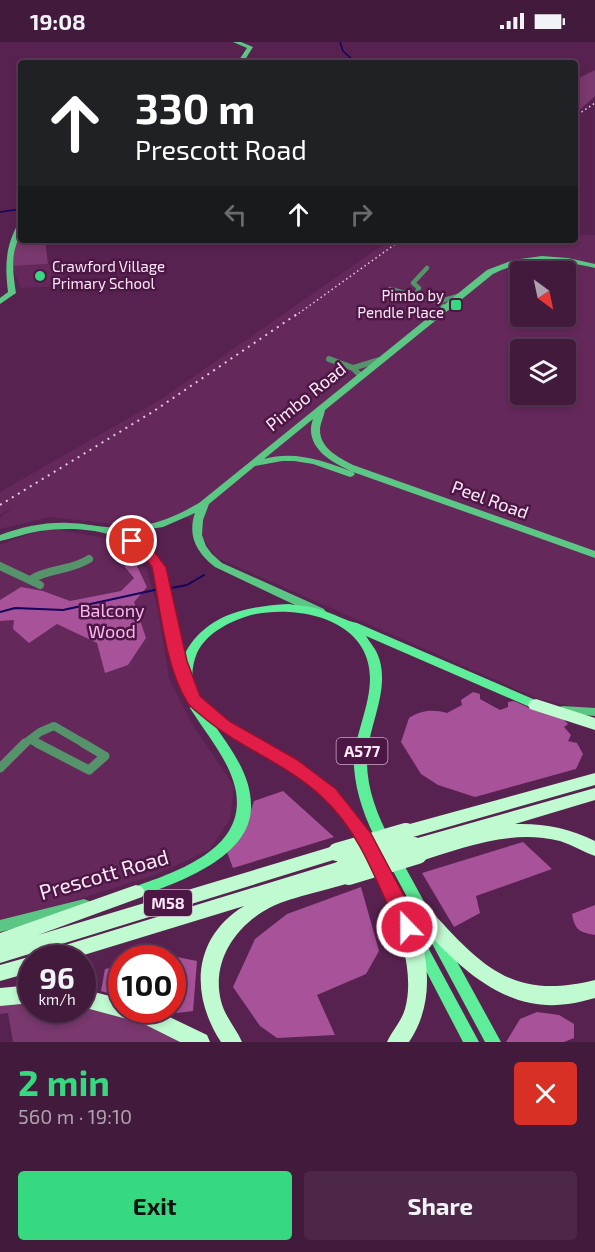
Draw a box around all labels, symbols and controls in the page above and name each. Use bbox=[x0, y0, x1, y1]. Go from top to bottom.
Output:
text: 19:08 bbox=[30, 8, 86, 34]
text: 330 m bbox=[135, 82, 255, 132]
icon: ahead bbox=[36, 84, 114, 162]
text: Prescott Road bbox=[135, 133, 307, 165]
icon: left bbox=[219, 198, 252, 231]
icon: ahead bbox=[282, 198, 315, 231]
icon: right bbox=[345, 198, 378, 231]
place label: Crawford Village Primary School bbox=[52, 257, 165, 292]
north arrow bbox=[510, 261, 576, 327]
map controls bbox=[510, 261, 576, 405]
marker: Crawford Village Primary School bbox=[33, 269, 47, 283]
place label: Pimbo by Pendle Place bbox=[357, 286, 444, 321]
marker: Pimbo by Pendle Place bbox=[449, 298, 463, 312]
button: layers bbox=[510, 339, 576, 405]
street label: Pimbo Road bbox=[261, 357, 350, 435]
street label: Peel Road bbox=[449, 475, 532, 523]
pin bbox=[106, 515, 157, 566]
icon: arrive bbox=[115, 524, 148, 557]
park label: Balcony Wood bbox=[79, 599, 145, 642]
road number: A577 bbox=[336, 738, 388, 764]
street label: Prescott Road bbox=[36, 843, 171, 904]
road number: M58 bbox=[144, 890, 192, 916]
position arrow bbox=[375, 895, 439, 959]
speed limit sign: 100 bbox=[108, 945, 186, 1023]
text: 96 bbox=[39, 959, 75, 995]
text: km/h bbox=[38, 990, 76, 1008]
text: 2 min bbox=[18, 1060, 110, 1103]
button: close bbox=[514, 1062, 577, 1125]
text: 560 m · 19:10 bbox=[18, 1104, 132, 1128]
button: Exit bbox=[18, 1171, 292, 1240]
button: Share bbox=[304, 1171, 577, 1240]

